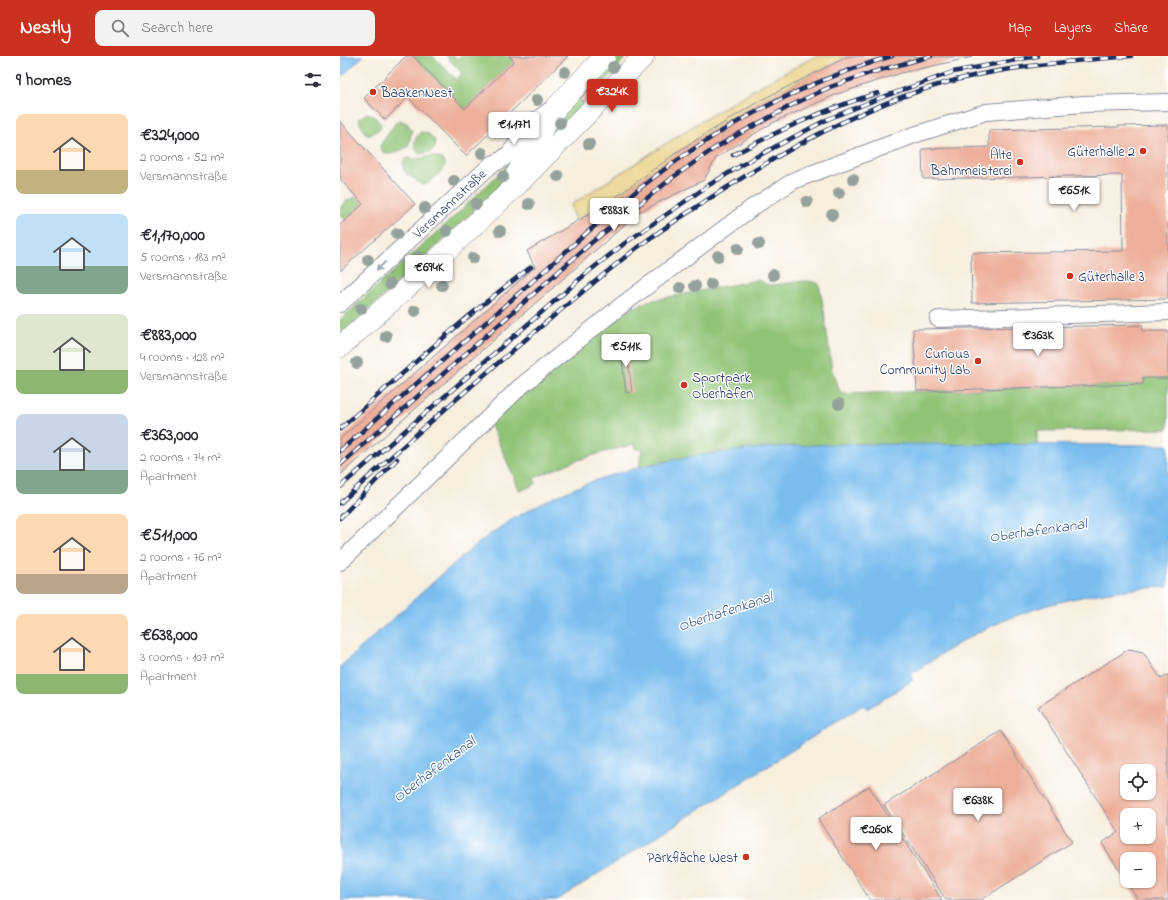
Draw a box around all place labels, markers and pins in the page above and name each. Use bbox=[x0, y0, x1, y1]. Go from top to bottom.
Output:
pin: €324K bbox=[584, 79, 640, 113]
place label: BaakenNest bbox=[380, 83, 453, 104]
marker: BaakenNest bbox=[368, 87, 378, 97]
pin: €1.17M bbox=[481, 112, 547, 146]
place label: Güterhalle 2 bbox=[1067, 142, 1135, 163]
place label: Alte Bahnmeisterei bbox=[930, 145, 1013, 182]
marker: Güterhalle 2 bbox=[1138, 146, 1148, 156]
marker: Alte Bahnmeisterei bbox=[1015, 157, 1025, 167]
pin: €651K bbox=[1046, 178, 1102, 212]
pin: €883K bbox=[586, 198, 642, 232]
pin: €694K bbox=[401, 255, 457, 289]
place label: Güterhalle 3 bbox=[1078, 267, 1145, 288]
marker: Güterhalle 3 bbox=[1065, 271, 1075, 281]
pin: €363K bbox=[1010, 323, 1066, 357]
pin: €511K bbox=[598, 334, 654, 368]
place label: Curious Community Lab bbox=[880, 344, 971, 382]
marker: Curious Community Lab bbox=[973, 356, 983, 366]
place label: Sportpark Oberhafen bbox=[692, 368, 753, 405]
marker: Sportpark Oberhafen bbox=[679, 380, 689, 390]
pin: €638K bbox=[950, 788, 1006, 822]
pin: €260K bbox=[848, 817, 904, 851]
place label: Parkfläche West bbox=[647, 848, 738, 869]
marker: Parkfläche West bbox=[741, 852, 751, 862]

